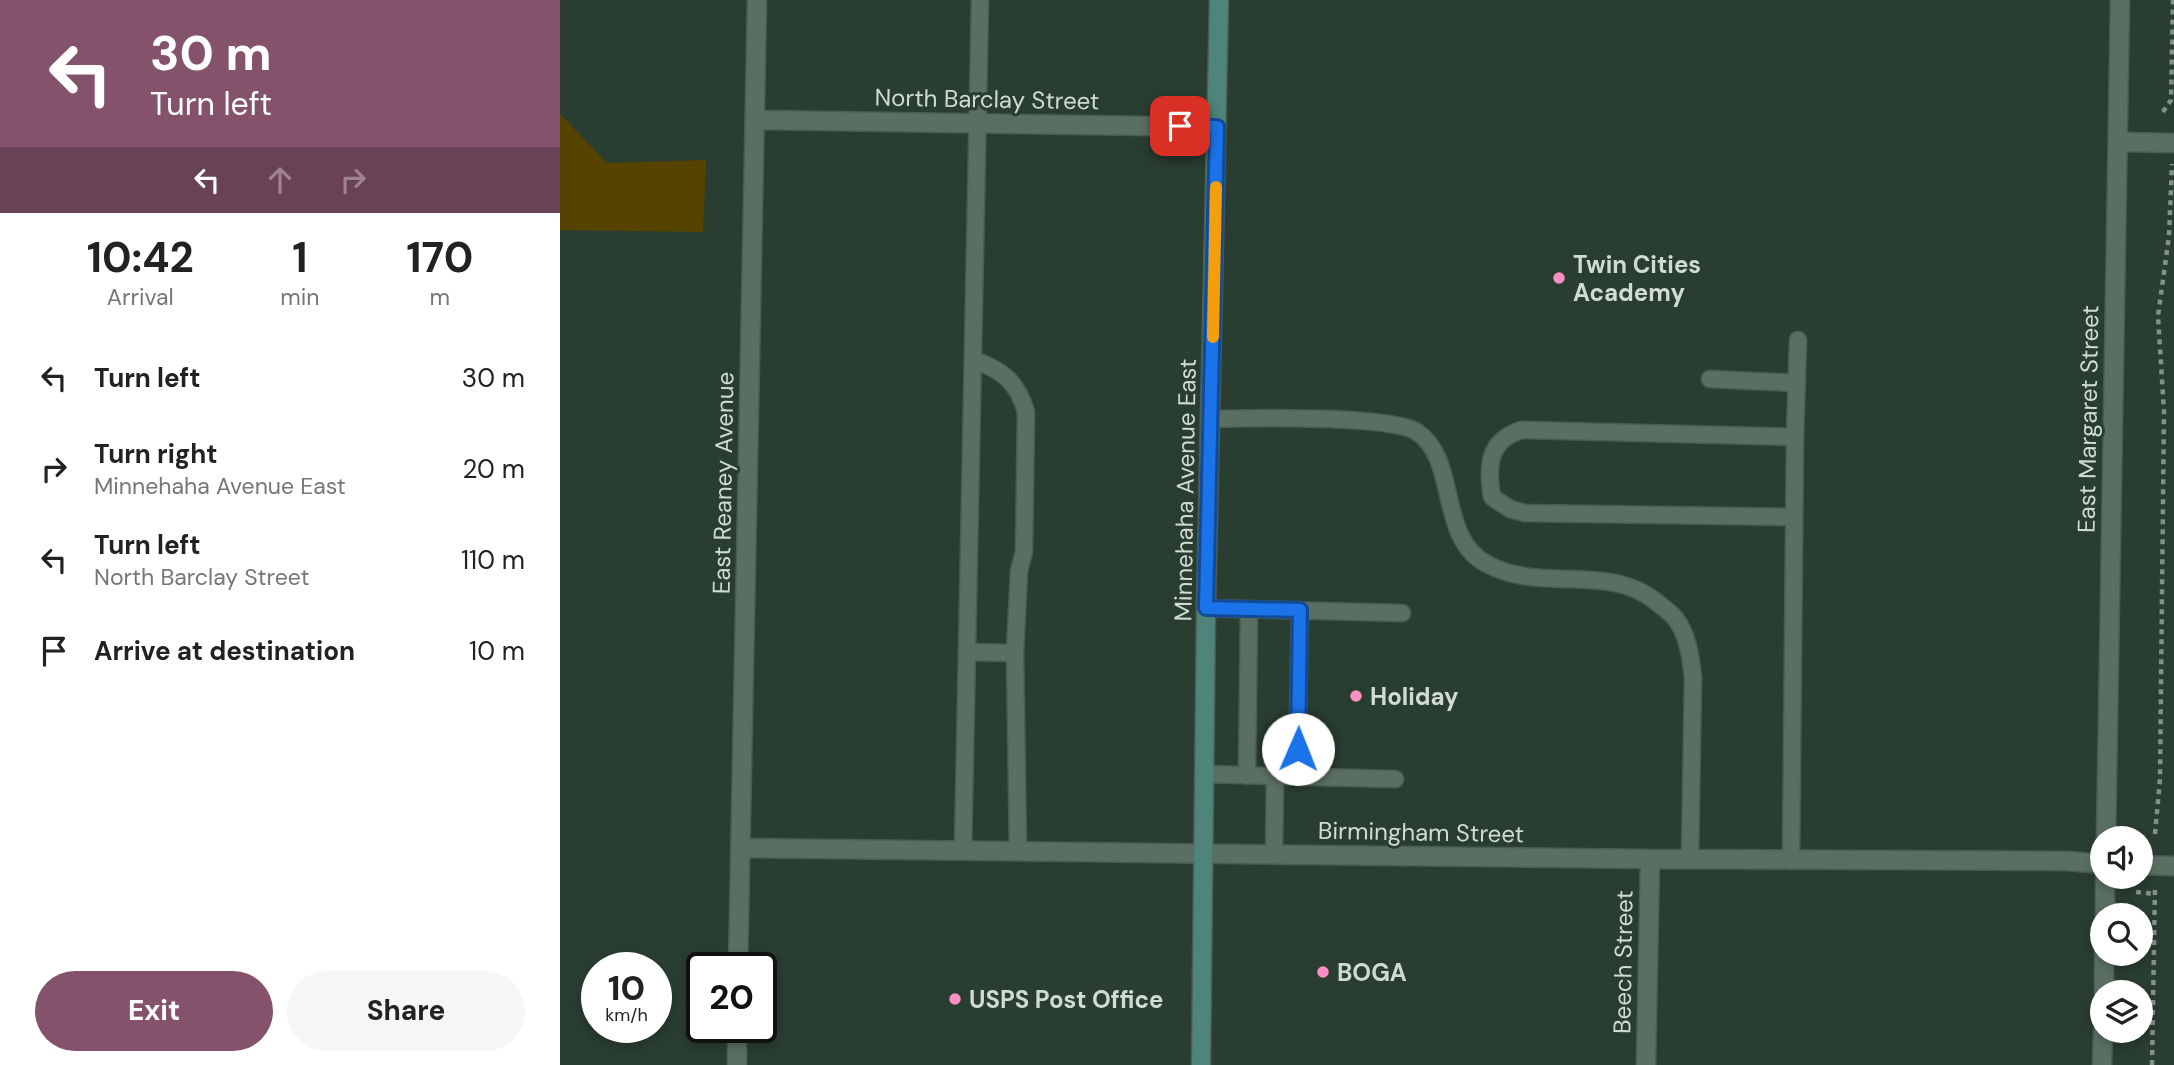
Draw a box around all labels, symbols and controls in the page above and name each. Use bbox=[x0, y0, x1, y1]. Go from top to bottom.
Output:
text: 30 m bbox=[150, 21, 272, 85]
icon: left bbox=[35, 28, 126, 119]
street label: North Barclay Street bbox=[874, 82, 1100, 116]
text: Turn left bbox=[150, 83, 272, 125]
pin bbox=[1150, 96, 1210, 156]
icon: arrive bbox=[1161, 107, 1199, 145]
icon: left bbox=[188, 161, 226, 199]
icon: ahead bbox=[261, 161, 299, 199]
icon: right bbox=[334, 161, 372, 199]
text: 10:42 bbox=[87, 230, 194, 285]
text: 1 bbox=[292, 230, 308, 285]
text: 170 bbox=[406, 230, 473, 285]
place label: Twin Cities Academy bbox=[1573, 249, 1701, 308]
marker: Twin Cities Academy bbox=[1551, 270, 1567, 286]
text: Arrival bbox=[107, 282, 174, 312]
text: min bbox=[280, 282, 320, 312]
text: m bbox=[429, 282, 450, 312]
street label: East Margaret Street bbox=[2071, 305, 2105, 533]
street label: Minnehaha Avenue East bbox=[1167, 358, 1203, 622]
icon: left bbox=[35, 359, 73, 397]
text: Turn left bbox=[94, 361, 201, 395]
text: 30 m bbox=[462, 361, 525, 395]
street label: East Reaney Avenue bbox=[706, 372, 740, 594]
text: Turn right bbox=[94, 437, 218, 471]
icon: right bbox=[35, 450, 73, 488]
text: 20 m bbox=[462, 452, 525, 486]
text: Minnehaha Avenue East bbox=[94, 471, 346, 501]
text: Turn left bbox=[94, 528, 201, 562]
icon: left bbox=[35, 541, 73, 579]
text: 110 m bbox=[461, 543, 525, 577]
text: North Barclay Street bbox=[94, 562, 309, 592]
icon: arrive bbox=[35, 632, 73, 670]
text: Arrive at destination bbox=[94, 634, 355, 668]
text: 10 m bbox=[469, 634, 525, 668]
place label: Holiday bbox=[1370, 681, 1459, 712]
marker: Holiday bbox=[1348, 688, 1364, 704]
position arrow bbox=[1261, 712, 1335, 786]
street label: Birmingham Street bbox=[1318, 815, 1524, 849]
map controls bbox=[2090, 826, 2153, 1043]
button: sound bbox=[2090, 826, 2153, 889]
street label: Beech Street bbox=[1606, 890, 1640, 1034]
button: search bbox=[2090, 903, 2153, 966]
speed limit sign: 20 bbox=[686, 952, 777, 1043]
place label: BOGA bbox=[1337, 957, 1407, 988]
marker: BOGA bbox=[1315, 964, 1331, 980]
text: 10 bbox=[608, 965, 645, 1011]
button: Exit bbox=[35, 971, 273, 1051]
button: Share bbox=[287, 971, 525, 1051]
button: layers bbox=[2090, 980, 2153, 1043]
place label: USPS Post Office bbox=[969, 984, 1163, 1015]
marker: USPS Post Office bbox=[947, 991, 963, 1007]
text: km/h bbox=[605, 1003, 648, 1027]

